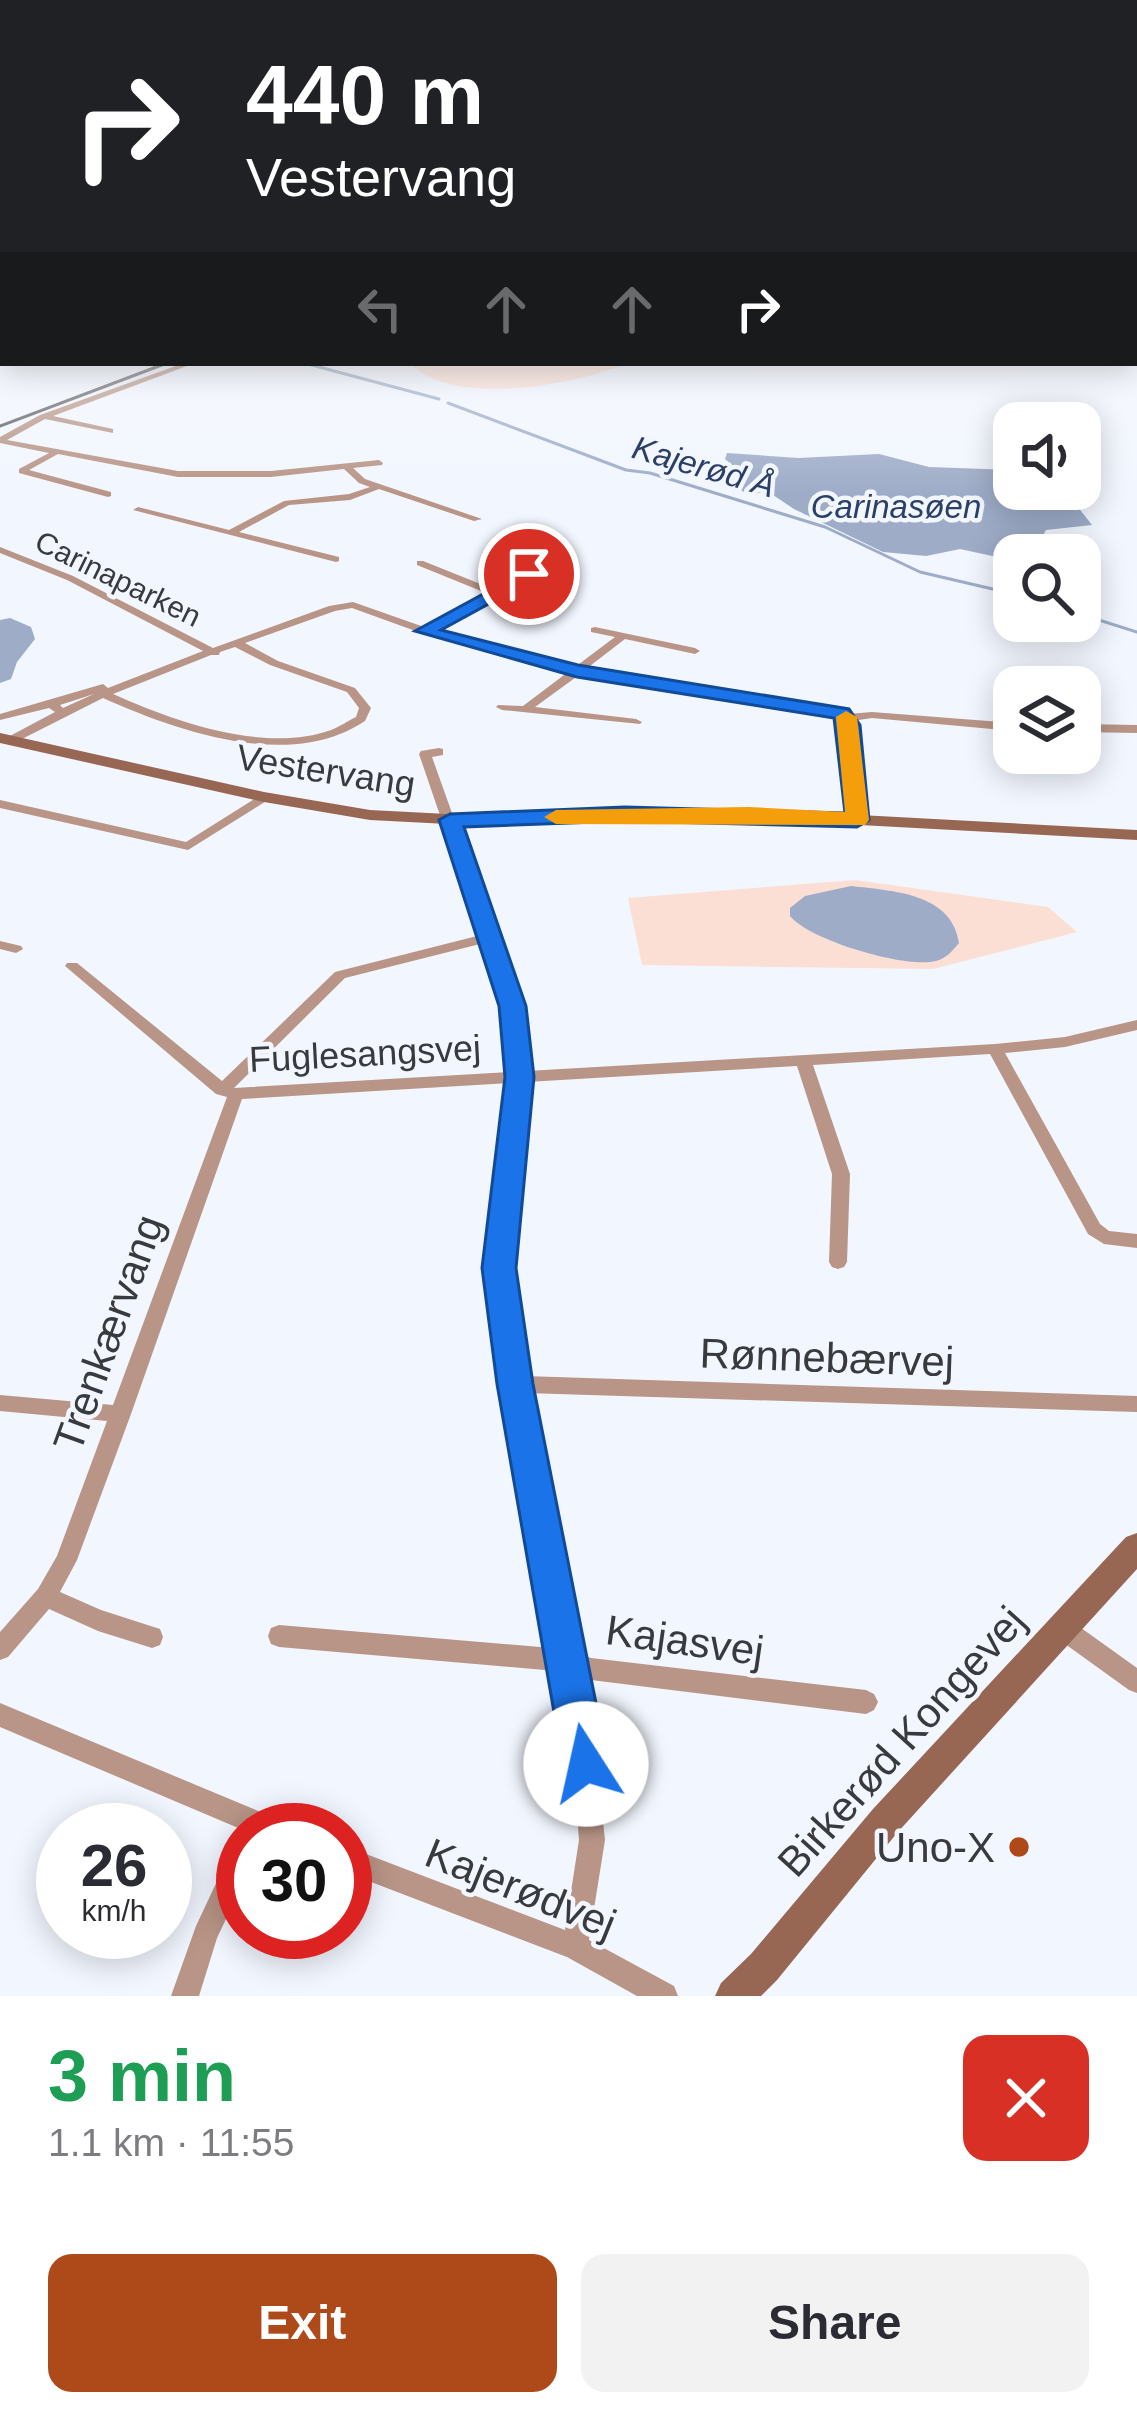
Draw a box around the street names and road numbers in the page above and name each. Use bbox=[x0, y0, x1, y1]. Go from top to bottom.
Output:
street label: Carinaparken bbox=[30, 524, 206, 633]
street label: Vestervang bbox=[234, 736, 418, 805]
street label: Fuglesangsvej bbox=[248, 1027, 482, 1080]
street label: Trenkærvang bbox=[44, 1209, 173, 1458]
street label: Rønnebærvej bbox=[699, 1330, 955, 1385]
street label: Birkerød Kongevej bbox=[768, 1597, 1034, 1885]
street label: Kajasvej bbox=[603, 1606, 767, 1675]
street label: Kajerødvej bbox=[419, 1829, 623, 1948]

